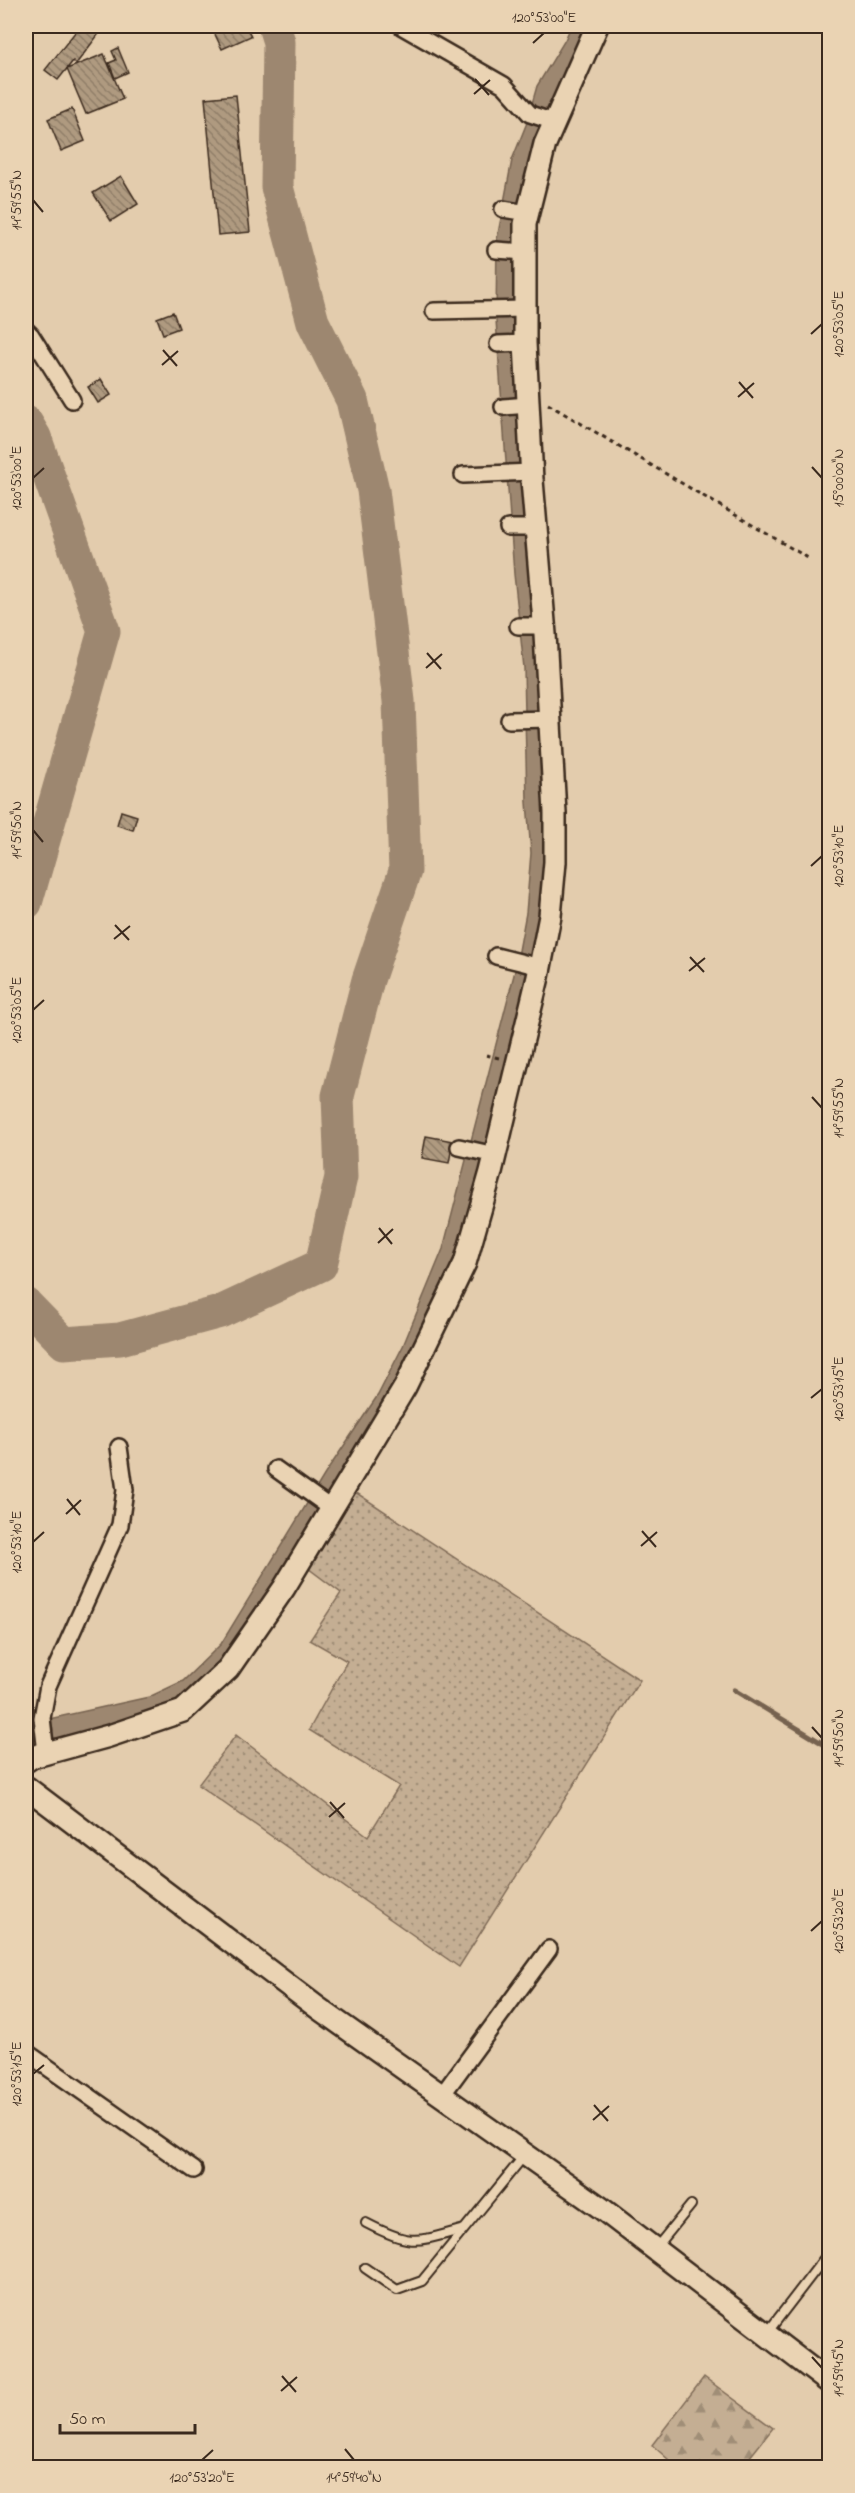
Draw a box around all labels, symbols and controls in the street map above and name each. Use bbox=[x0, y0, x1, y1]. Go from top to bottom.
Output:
text: 120°53'00"E bbox=[512, 7, 576, 29]
text: 14°59'55"N bbox=[6, 170, 28, 230]
text: 120°53'05"E bbox=[828, 291, 850, 357]
text: 120°53'00"E bbox=[6, 446, 28, 510]
text: 15°00'00"N bbox=[828, 449, 850, 507]
text: 14°59'50"N bbox=[6, 801, 28, 859]
text: 120°53'10"E bbox=[828, 825, 850, 887]
text: 120°53'05"E bbox=[6, 977, 28, 1043]
text: 14°59'55"N bbox=[828, 1078, 850, 1138]
text: 120°53'15"E bbox=[828, 1356, 850, 1422]
text: 120°53'10"E bbox=[6, 1511, 28, 1573]
text: 14°59'50"N bbox=[828, 1709, 850, 1767]
text: 120°53'20"E bbox=[828, 1888, 850, 1954]
text: 120°53'15"E bbox=[6, 2041, 28, 2107]
text: 14°59'45"N bbox=[828, 2339, 850, 2397]
scale bar bbox=[60, 2397, 195, 2435]
text: 50 m bbox=[69, 2407, 106, 2433]
text: 120°53'20"E bbox=[169, 2467, 235, 2489]
text: 14°59'40"N bbox=[326, 2467, 382, 2489]

